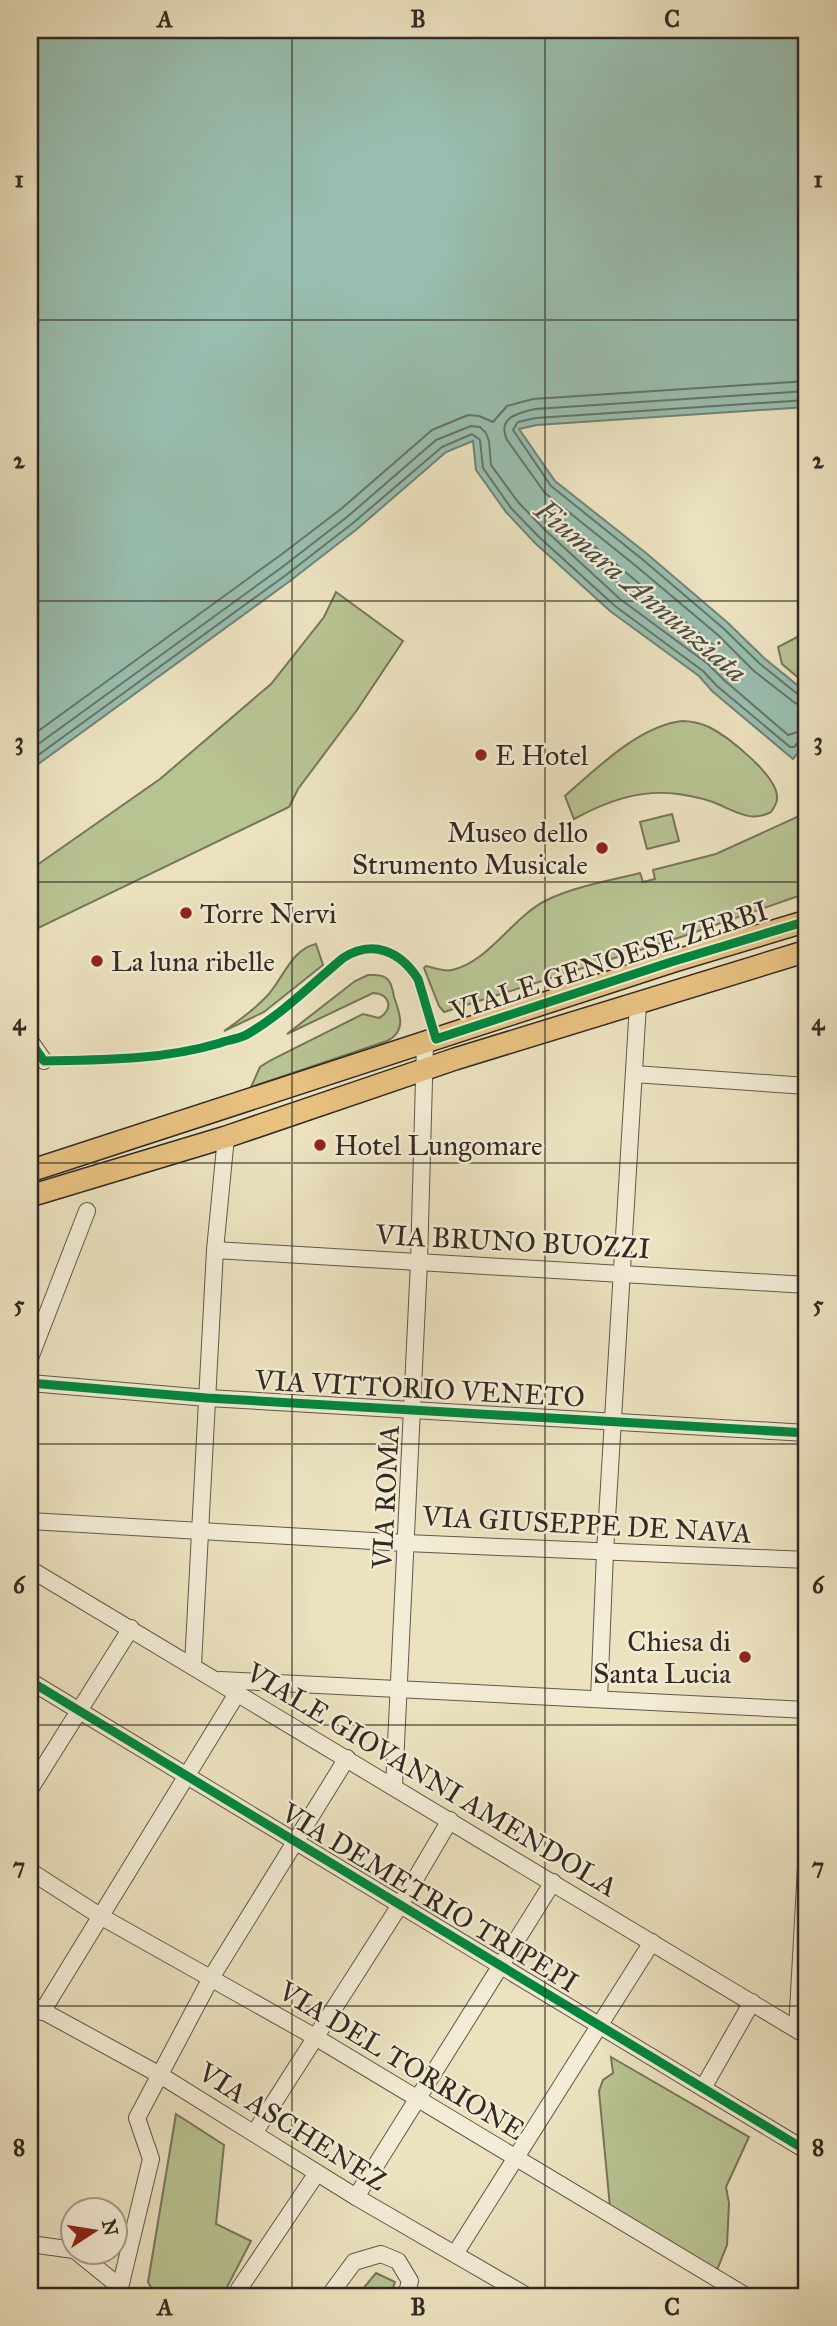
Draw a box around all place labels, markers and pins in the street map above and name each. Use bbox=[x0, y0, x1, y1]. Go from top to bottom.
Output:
place label: E Hotel bbox=[495, 738, 589, 773]
marker: E Hotel bbox=[473, 747, 489, 763]
place label: Museo dello Strumento Musicale bbox=[352, 815, 588, 882]
marker: Museo dello Strumento Musicale bbox=[594, 840, 610, 856]
place label: Torre Nervi bbox=[200, 896, 337, 931]
marker: Torre Nervi bbox=[178, 905, 194, 921]
place label: La luna ribelle bbox=[111, 944, 275, 979]
marker: La luna ribelle bbox=[89, 953, 105, 969]
place label: Hotel Lungomare bbox=[334, 1128, 543, 1163]
marker: Hotel Lungomare bbox=[312, 1137, 328, 1153]
place label: Chiesa di Santa Lucia bbox=[593, 1624, 731, 1691]
marker: Chiesa di Santa Lucia bbox=[737, 1649, 753, 1665]

